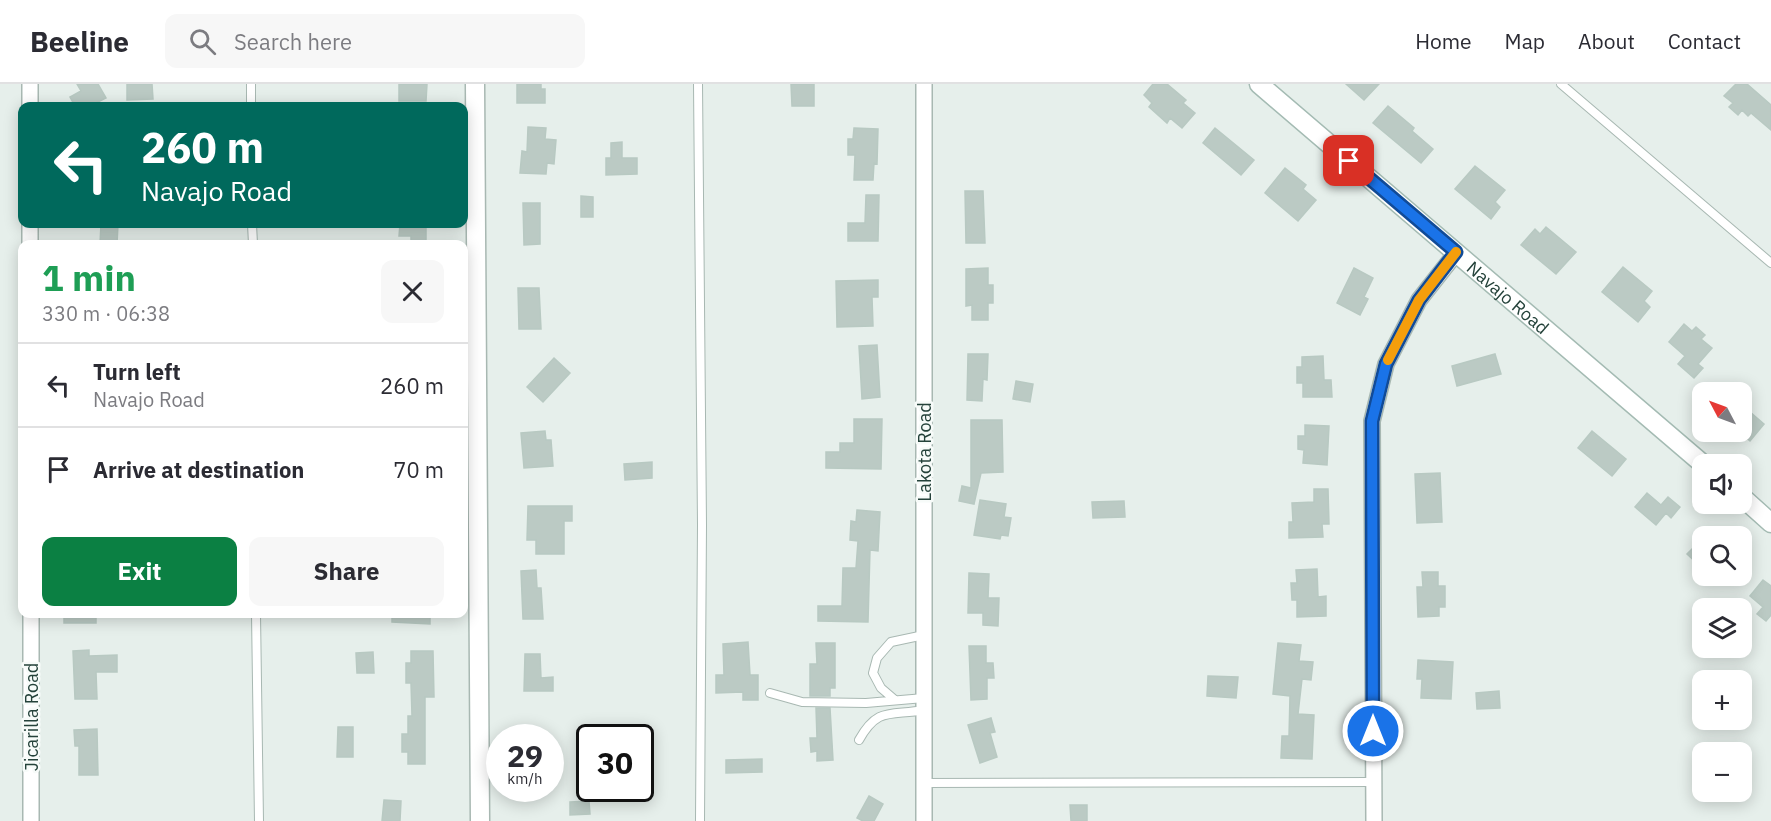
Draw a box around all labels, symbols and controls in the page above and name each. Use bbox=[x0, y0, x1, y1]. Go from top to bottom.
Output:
search box bbox=[165, 14, 585, 68]
text: Beeline bbox=[30, 23, 129, 60]
icon: search bbox=[186, 25, 219, 58]
text: Search here bbox=[234, 27, 352, 56]
text: Home bbox=[1415, 27, 1472, 55]
text: Map bbox=[1505, 27, 1545, 55]
text: About bbox=[1578, 27, 1635, 55]
text: Contact bbox=[1668, 27, 1741, 55]
text: 260 m bbox=[141, 120, 264, 175]
icon: left bbox=[42, 126, 120, 204]
pin bbox=[1323, 135, 1374, 186]
icon: arrive bbox=[1332, 144, 1365, 177]
text: Navajo Road bbox=[141, 173, 292, 208]
text: 1 min bbox=[42, 254, 136, 301]
street label: Navajo Road bbox=[1462, 256, 1554, 339]
button: close bbox=[381, 260, 444, 323]
text: 330 m · 06:38 bbox=[42, 300, 170, 327]
text: Turn left bbox=[93, 357, 181, 386]
icon: left bbox=[42, 369, 75, 402]
text: 260 m bbox=[380, 371, 444, 400]
north arrow bbox=[1692, 382, 1752, 442]
map controls bbox=[1692, 382, 1752, 802]
text: Navajo Road bbox=[93, 386, 205, 413]
street label: Lakota Road bbox=[913, 402, 936, 502]
icon: arrive bbox=[42, 453, 75, 486]
button: sound bbox=[1692, 454, 1752, 514]
text: Arrive at destination bbox=[93, 455, 304, 484]
text: 70 m bbox=[393, 455, 444, 484]
button: search bbox=[1692, 526, 1752, 586]
button: Exit bbox=[42, 537, 237, 606]
button: Share bbox=[249, 537, 444, 606]
button: layers bbox=[1692, 598, 1752, 658]
street label: Jicarilla Road bbox=[20, 663, 43, 771]
button: + bbox=[1692, 670, 1752, 730]
position arrow bbox=[1341, 699, 1405, 763]
speed limit sign: 30 bbox=[576, 724, 654, 802]
text: 29 bbox=[507, 736, 543, 775]
button: − bbox=[1692, 742, 1752, 802]
text: km/h bbox=[507, 769, 543, 788]

